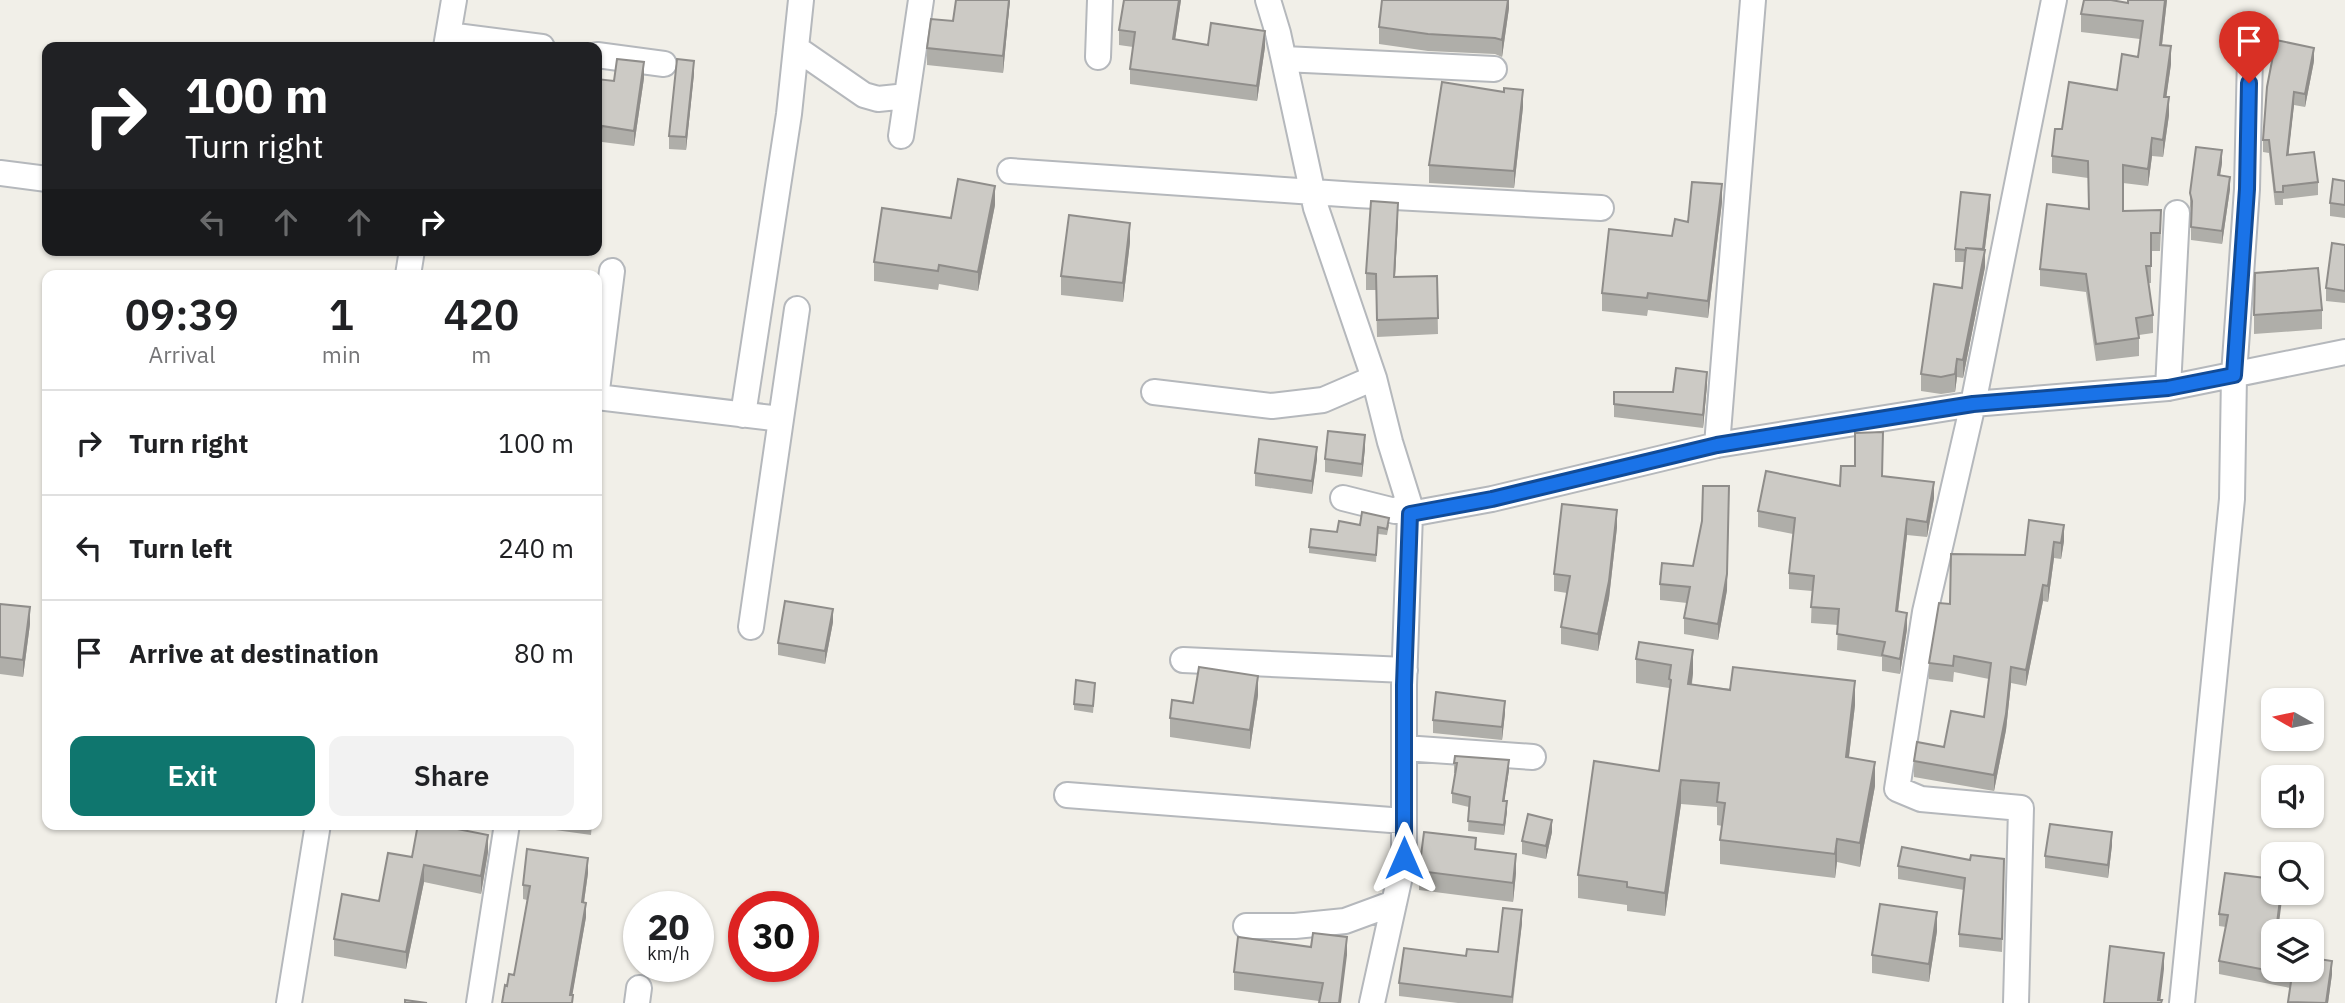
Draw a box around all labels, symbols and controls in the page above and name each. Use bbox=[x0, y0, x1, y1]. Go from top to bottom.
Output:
pin bbox=[2219, 11, 2279, 83]
icon: arrive bbox=[2230, 22, 2268, 60]
text: 100 m bbox=[185, 63, 329, 126]
icon: right bbox=[70, 70, 161, 161]
text: Turn right bbox=[185, 125, 323, 167]
icon: left bbox=[194, 203, 232, 241]
icon: ahead bbox=[267, 203, 305, 241]
icon: ahead bbox=[340, 203, 378, 241]
icon: right bbox=[413, 203, 451, 241]
text: 09:39 bbox=[125, 287, 239, 342]
text: 1 bbox=[329, 287, 354, 342]
text: 420 bbox=[444, 287, 519, 342]
text: Arrival bbox=[148, 339, 215, 369]
text: min bbox=[322, 339, 361, 369]
text: m bbox=[471, 339, 491, 369]
icon: right bbox=[70, 424, 108, 462]
text: Turn right bbox=[129, 426, 248, 460]
text: 100 m bbox=[498, 426, 574, 460]
icon: left bbox=[70, 529, 108, 567]
text: Turn left bbox=[129, 531, 232, 565]
text: 240 m bbox=[498, 531, 574, 565]
icon: arrive bbox=[70, 634, 108, 672]
text: Arrive at destination bbox=[129, 636, 379, 670]
text: 80 m bbox=[514, 636, 574, 670]
north arrow bbox=[2261, 688, 2324, 751]
map controls bbox=[2261, 688, 2324, 982]
button: Exit bbox=[70, 736, 315, 816]
button: Share bbox=[329, 736, 574, 816]
button: sound bbox=[2261, 765, 2324, 828]
position arrow bbox=[1367, 821, 1441, 895]
button: search bbox=[2261, 842, 2324, 905]
speed limit sign: 30 bbox=[728, 891, 819, 982]
text: 20 bbox=[647, 904, 690, 950]
button: layers bbox=[2261, 919, 2324, 982]
text: km/h bbox=[647, 942, 690, 965]

